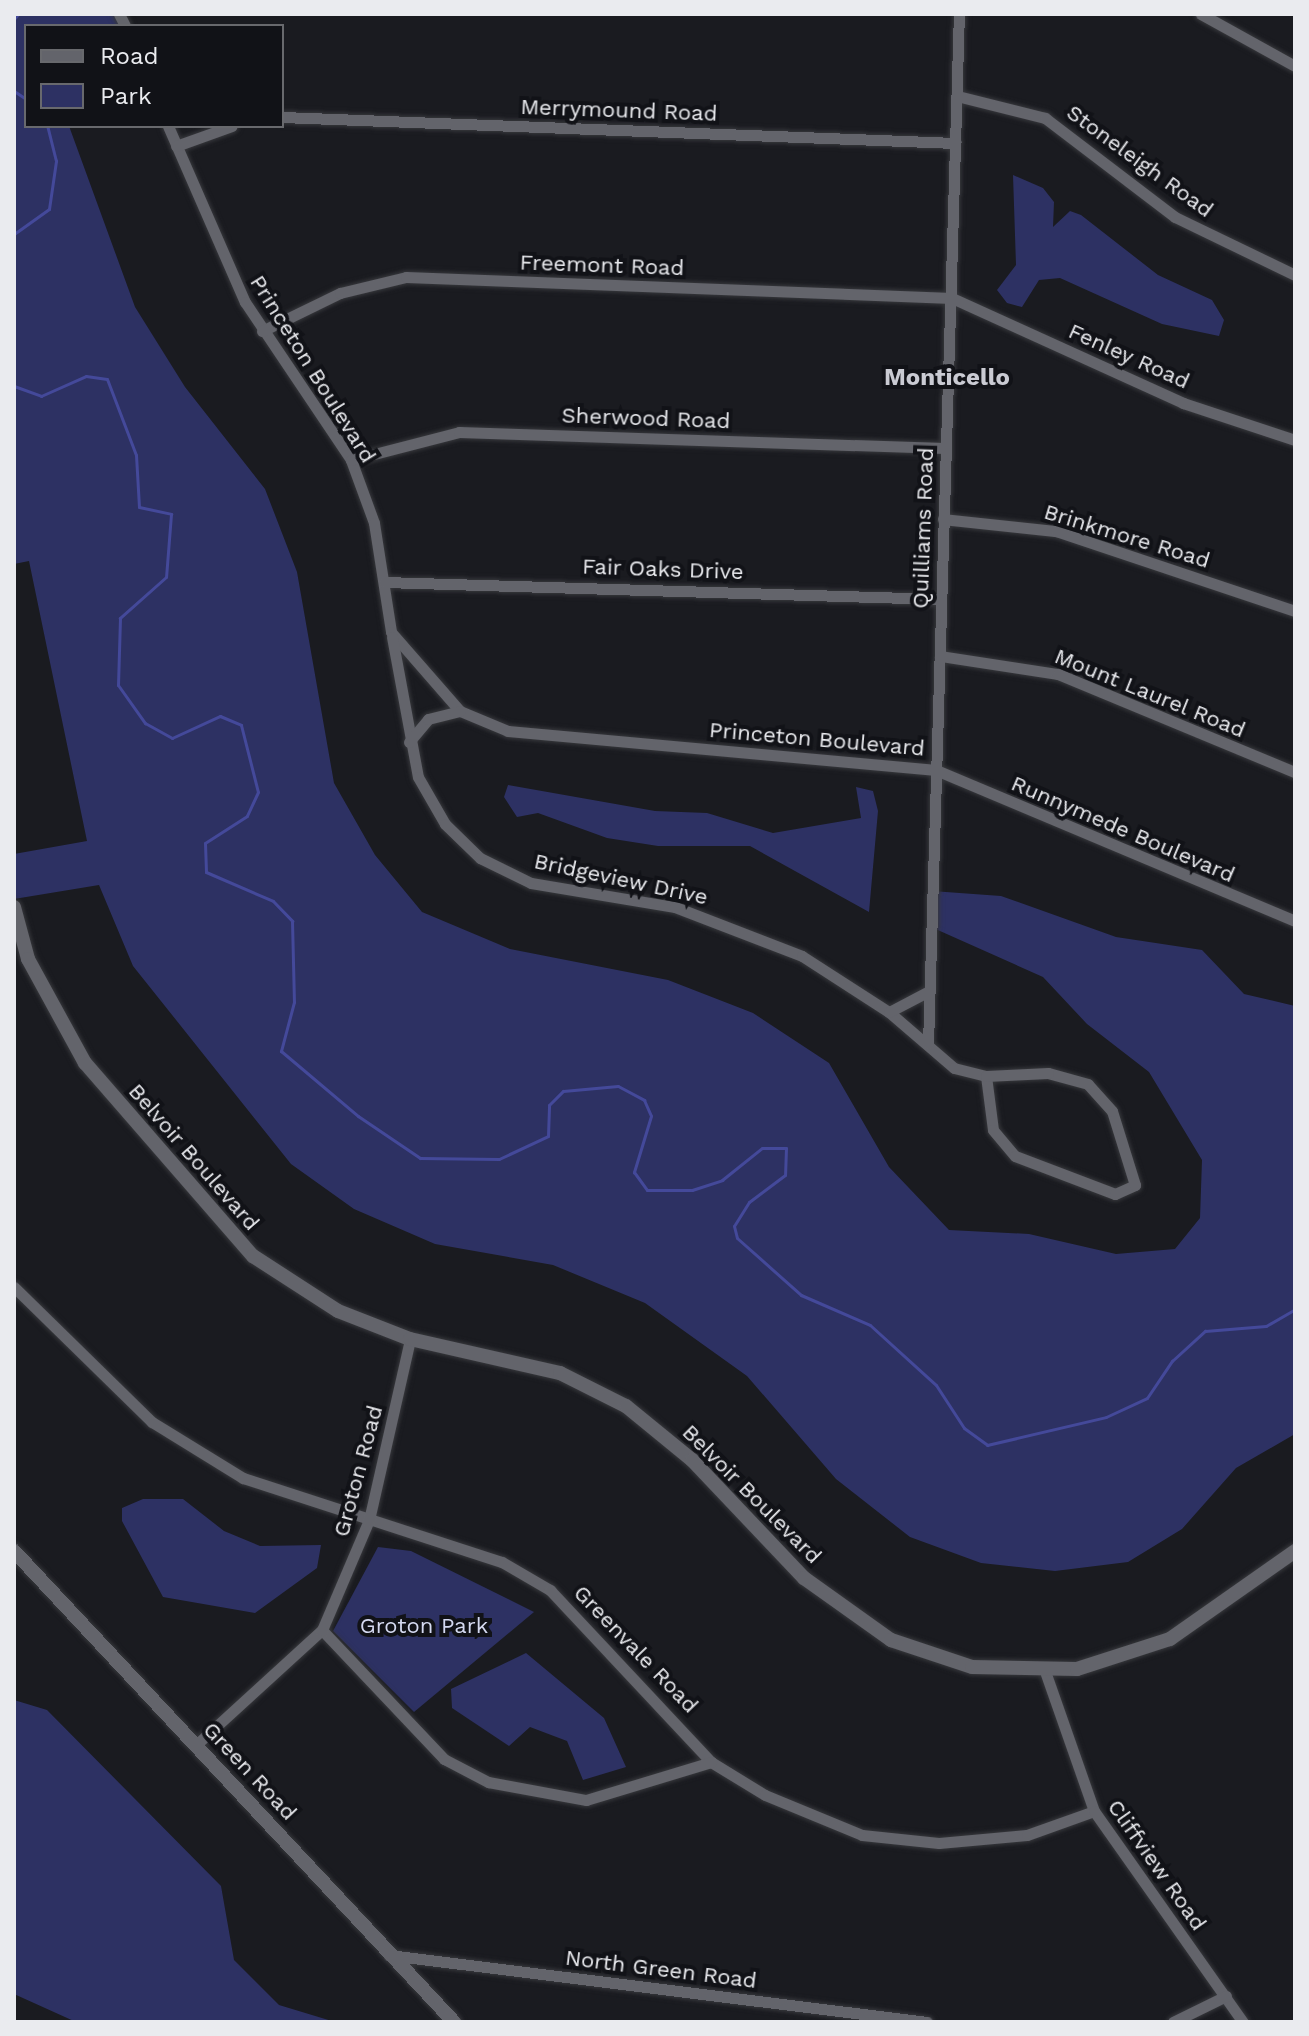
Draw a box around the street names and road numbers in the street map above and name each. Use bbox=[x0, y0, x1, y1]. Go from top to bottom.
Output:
street label: Merrymound Road bbox=[520, 93, 718, 127]
street label: Stoneleigh Road bbox=[1062, 99, 1218, 223]
street label: Freemont Road bbox=[519, 249, 685, 281]
street label: Princeton Boulevard bbox=[244, 270, 382, 468]
street label: Fenley Road bbox=[1064, 318, 1194, 394]
street label: Sherwood Road bbox=[561, 402, 731, 434]
street label: Quilliams Road bbox=[907, 447, 939, 609]
street label: Brinkmore Road bbox=[1041, 498, 1213, 574]
street label: Fair Oaks Drive bbox=[582, 553, 744, 585]
street label: Mount Laurel Road bbox=[1050, 643, 1250, 743]
street label: Princeton Boulevard bbox=[708, 716, 926, 762]
street label: Runnymede Boulevard bbox=[1007, 770, 1239, 888]
street label: Bridgeview Drive bbox=[531, 848, 711, 910]
street label: Belvoir Boulevard bbox=[123, 1078, 265, 1236]
street label: Groton Road bbox=[328, 1402, 388, 1540]
street label: Belvoir Boulevard bbox=[677, 1419, 827, 1569]
street label: Greenvale Road bbox=[568, 1580, 704, 1718]
street label: Green Road bbox=[198, 1716, 302, 1826]
street label: Cliffview Road bbox=[1102, 1794, 1212, 1936]
street label: North Green Road bbox=[564, 1944, 758, 1994]

